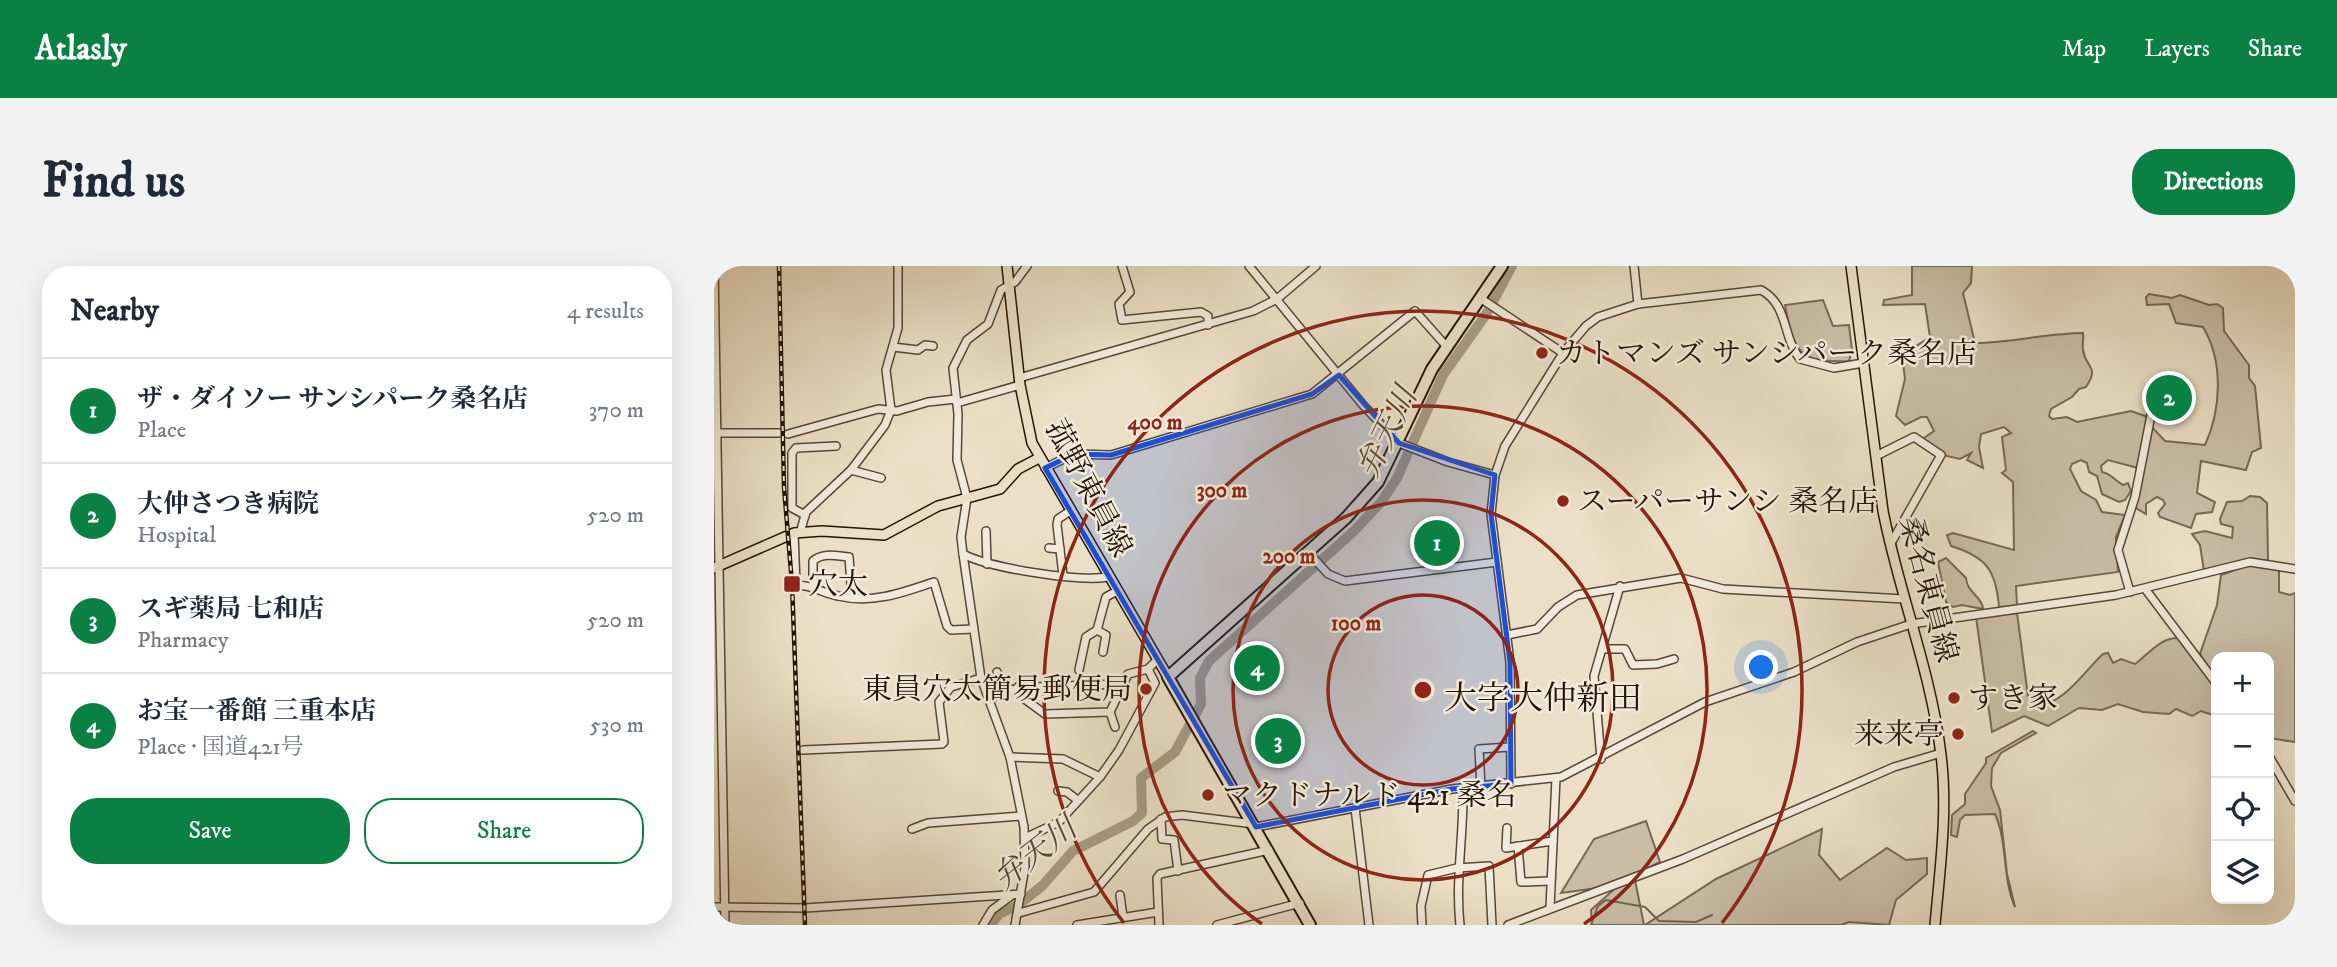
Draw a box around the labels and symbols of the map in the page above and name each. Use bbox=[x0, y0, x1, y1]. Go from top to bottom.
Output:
place label: カトマンズ サンシパーク桑名店 bbox=[1556, 336, 1977, 373]
marker: カトマンズ サンシパーク桑名店 bbox=[1534, 345, 1550, 361]
pin: 2 bbox=[2146, 372, 2192, 424]
water label: 弁天川 bbox=[1349, 378, 1428, 485]
text: 400 m bbox=[1128, 410, 1183, 436]
street label: 菰野東員線 bbox=[1036, 414, 1139, 564]
text: 300 m bbox=[1197, 478, 1248, 504]
place label: スーパーサンシ 桑名店 bbox=[1577, 484, 1878, 521]
marker: スーパーサンシ 桑名店 bbox=[1555, 493, 1571, 509]
street label: 桑名東員線 bbox=[1890, 512, 1965, 667]
pin: 1 bbox=[1414, 517, 1460, 569]
text: 200 m bbox=[1262, 544, 1316, 570]
place label: 穴太 bbox=[808, 567, 868, 604]
marker: 穴太 bbox=[782, 574, 802, 594]
text: 100 m bbox=[1331, 611, 1381, 637]
pin: 4 bbox=[1234, 642, 1280, 694]
your location bbox=[1744, 650, 1778, 684]
place label: 東員穴太簡易郵便局 bbox=[862, 672, 1132, 709]
centre of rings bbox=[1411, 678, 1435, 702]
district label: 大字大仲新田 bbox=[1444, 679, 1642, 720]
marker: 東員穴太簡易郵便局 bbox=[1138, 681, 1154, 697]
place label: すき家 bbox=[1968, 681, 2058, 718]
marker: すき家 bbox=[1946, 690, 1962, 706]
pin: 3 bbox=[1255, 715, 1301, 767]
place label: 来来亭 bbox=[1854, 717, 1944, 754]
marker: 来来亭 bbox=[1950, 726, 1966, 742]
place label: マクドナルド 421 桑名 bbox=[1222, 778, 1516, 815]
marker: マクドナルド 421 桑名 bbox=[1200, 787, 1216, 803]
water label: 弁天川 bbox=[985, 807, 1088, 900]

